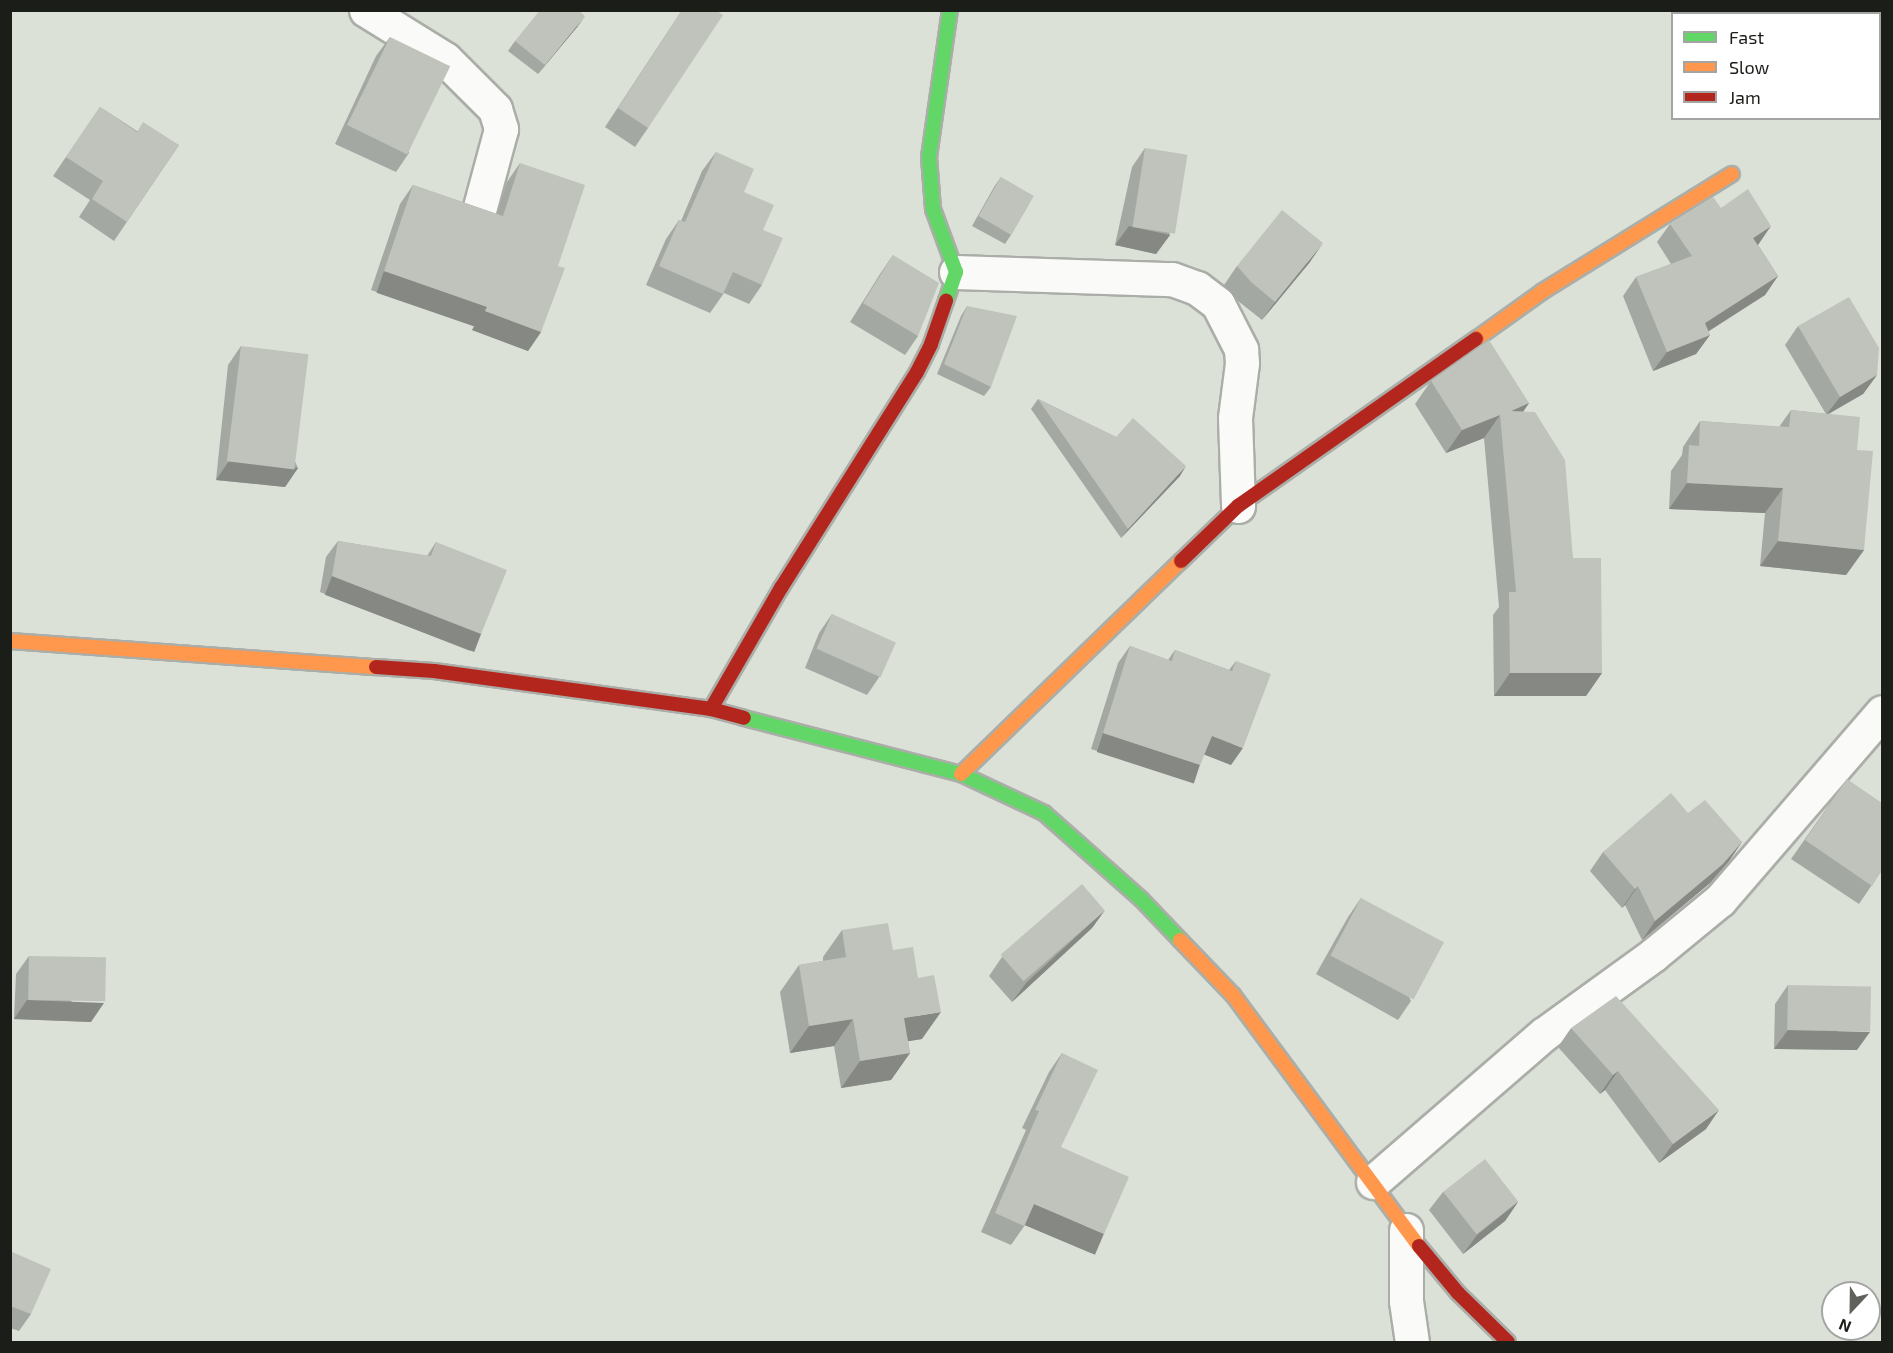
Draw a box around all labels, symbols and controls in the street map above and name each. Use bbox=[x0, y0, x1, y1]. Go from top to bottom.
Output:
legend bbox=[1671, 12, 1881, 120]
text: Fast bbox=[1729, 26, 1764, 48]
text: Slow bbox=[1729, 56, 1769, 78]
text: Jam bbox=[1729, 86, 1761, 108]
north arrow bbox=[1821, 1281, 1881, 1341]
text: N bbox=[1836, 1315, 1854, 1337]

